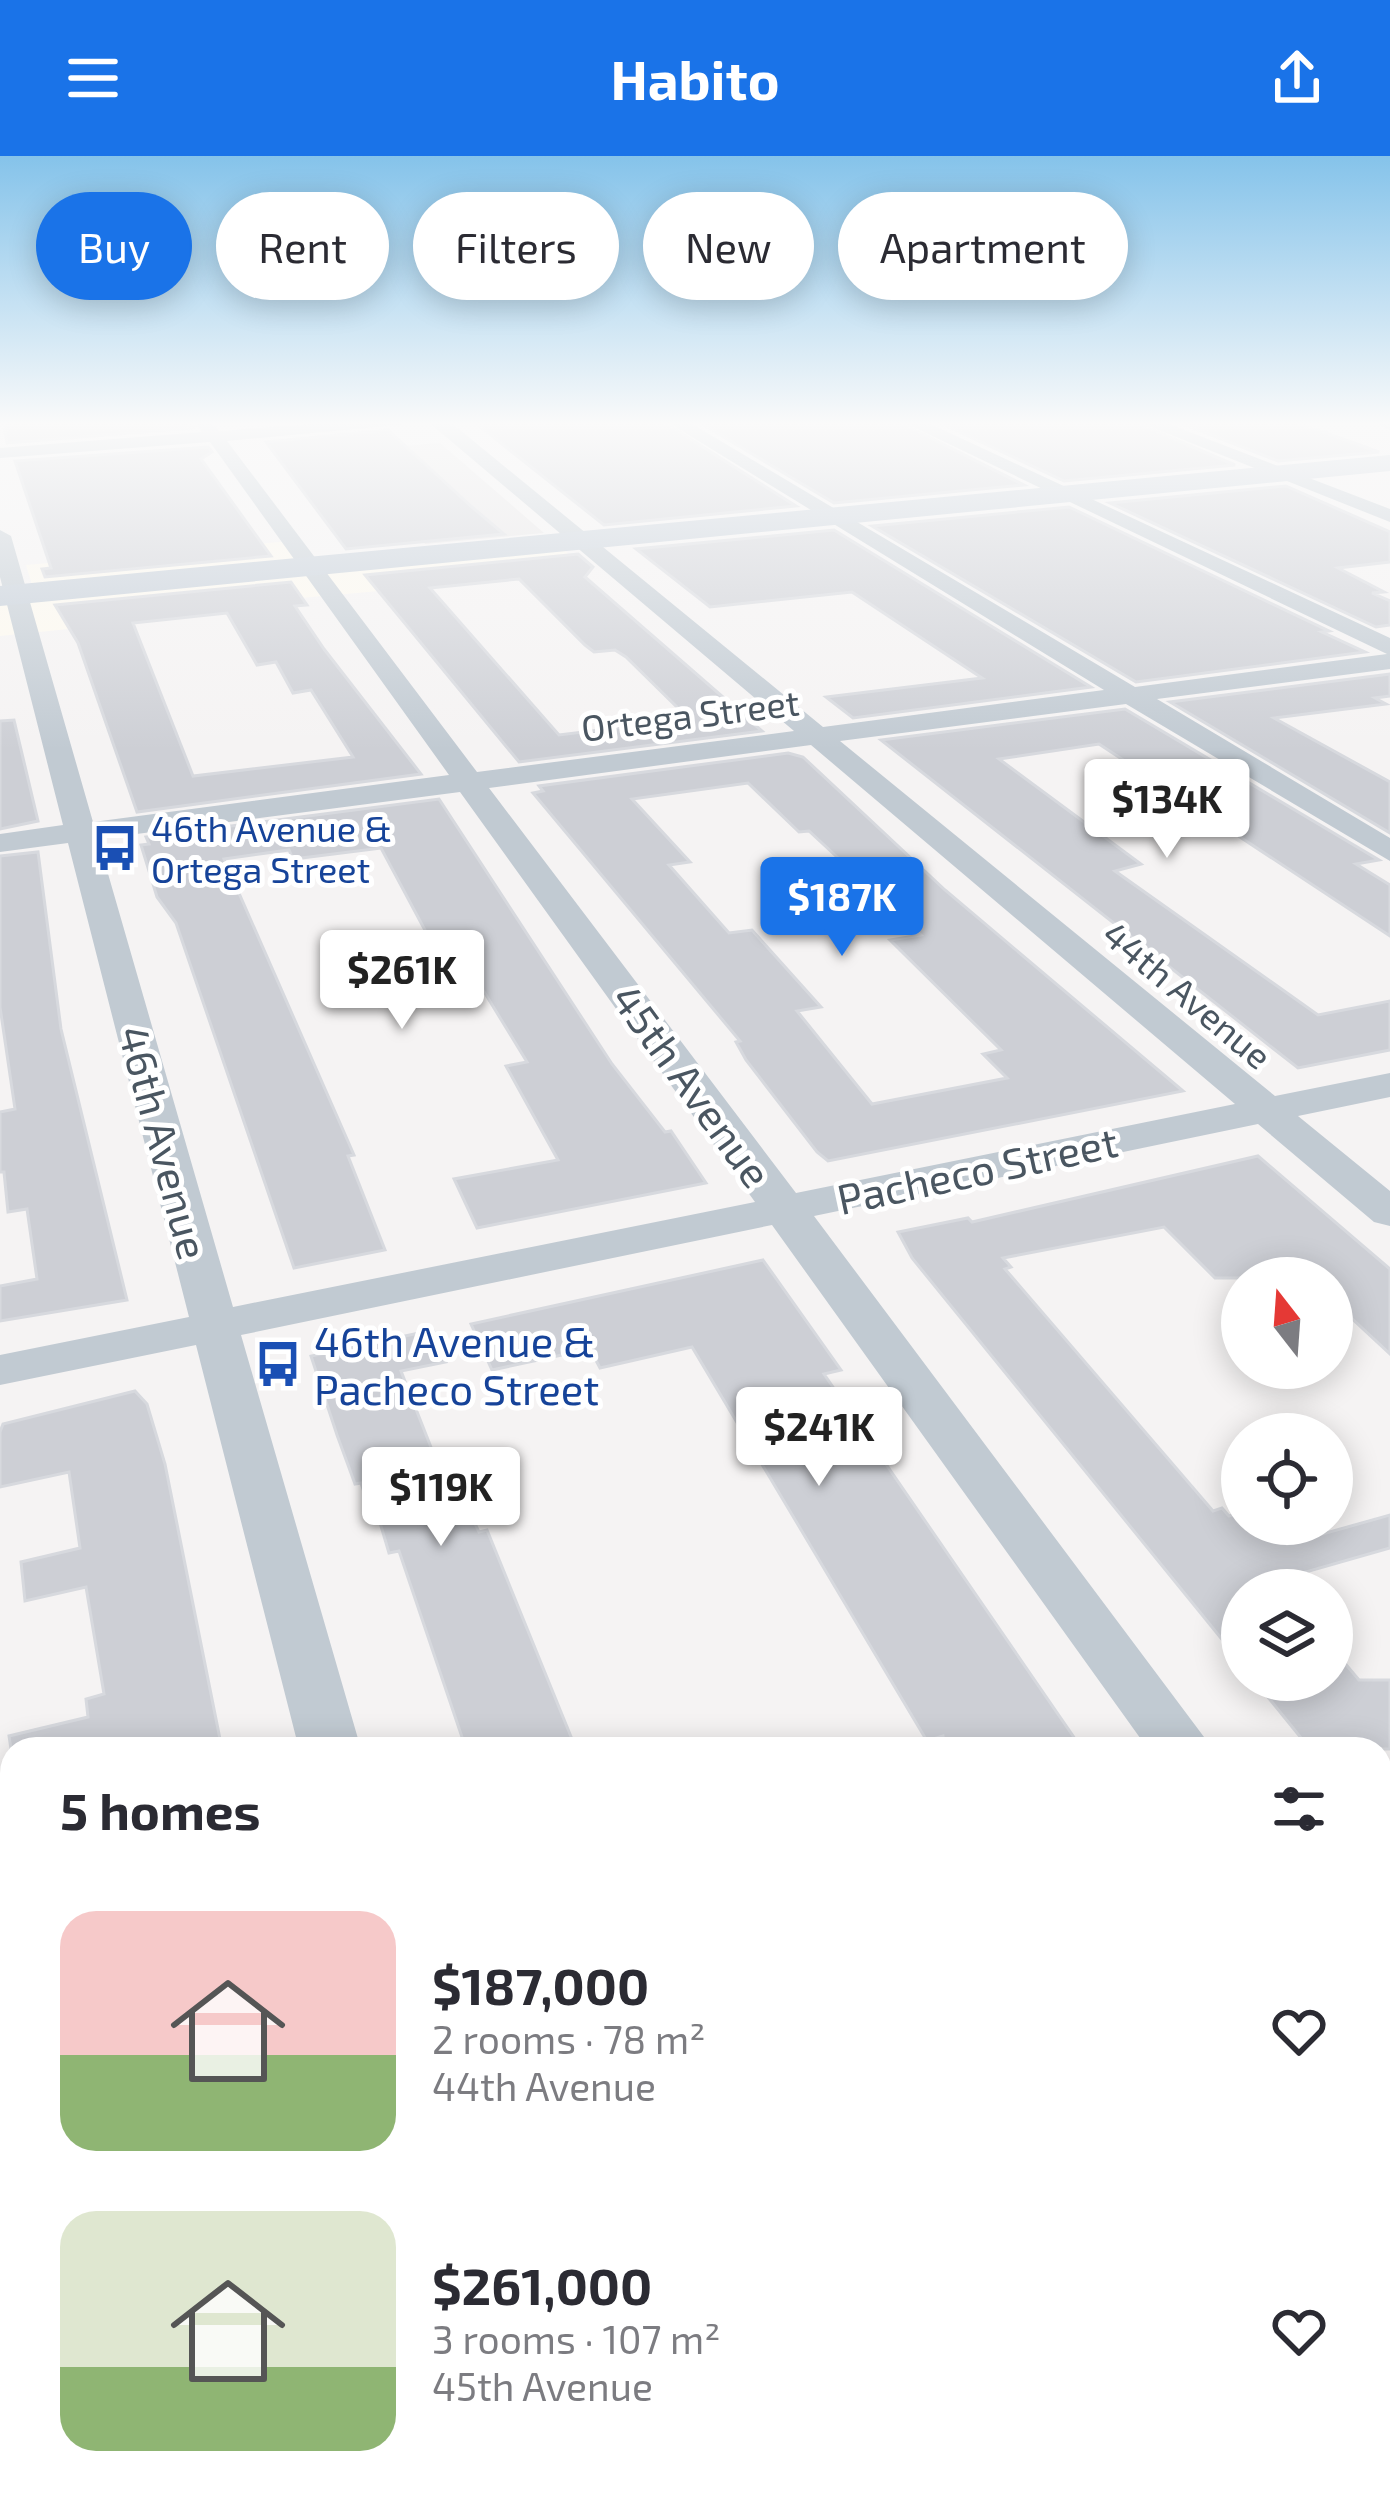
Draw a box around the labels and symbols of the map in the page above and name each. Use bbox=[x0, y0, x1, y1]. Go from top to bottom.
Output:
street label: Ortega Street bbox=[579, 679, 801, 749]
pin: $134K bbox=[1083, 759, 1251, 861]
place label: 46th Avenue & Ortega Street bbox=[151, 806, 392, 890]
bus stop icon: 46th Avenue & Ortega Street bbox=[90, 823, 140, 873]
pin: $187K bbox=[758, 857, 926, 959]
street label: 44th Avenue bbox=[1095, 911, 1281, 1077]
pin: $261K bbox=[318, 930, 486, 1032]
street label: 45th Avenue bbox=[603, 974, 783, 1196]
street label: 46th Avenue bbox=[110, 1020, 220, 1264]
street label: Pacheco Street bbox=[832, 1115, 1122, 1223]
north arrow bbox=[1221, 1257, 1353, 1389]
place label: 46th Avenue & Pacheco Street bbox=[314, 1315, 599, 1413]
bus stop icon: 46th Avenue & Pacheco Street bbox=[253, 1339, 303, 1389]
pin: $241K bbox=[735, 1387, 903, 1489]
pin: $119K bbox=[357, 1447, 525, 1549]

